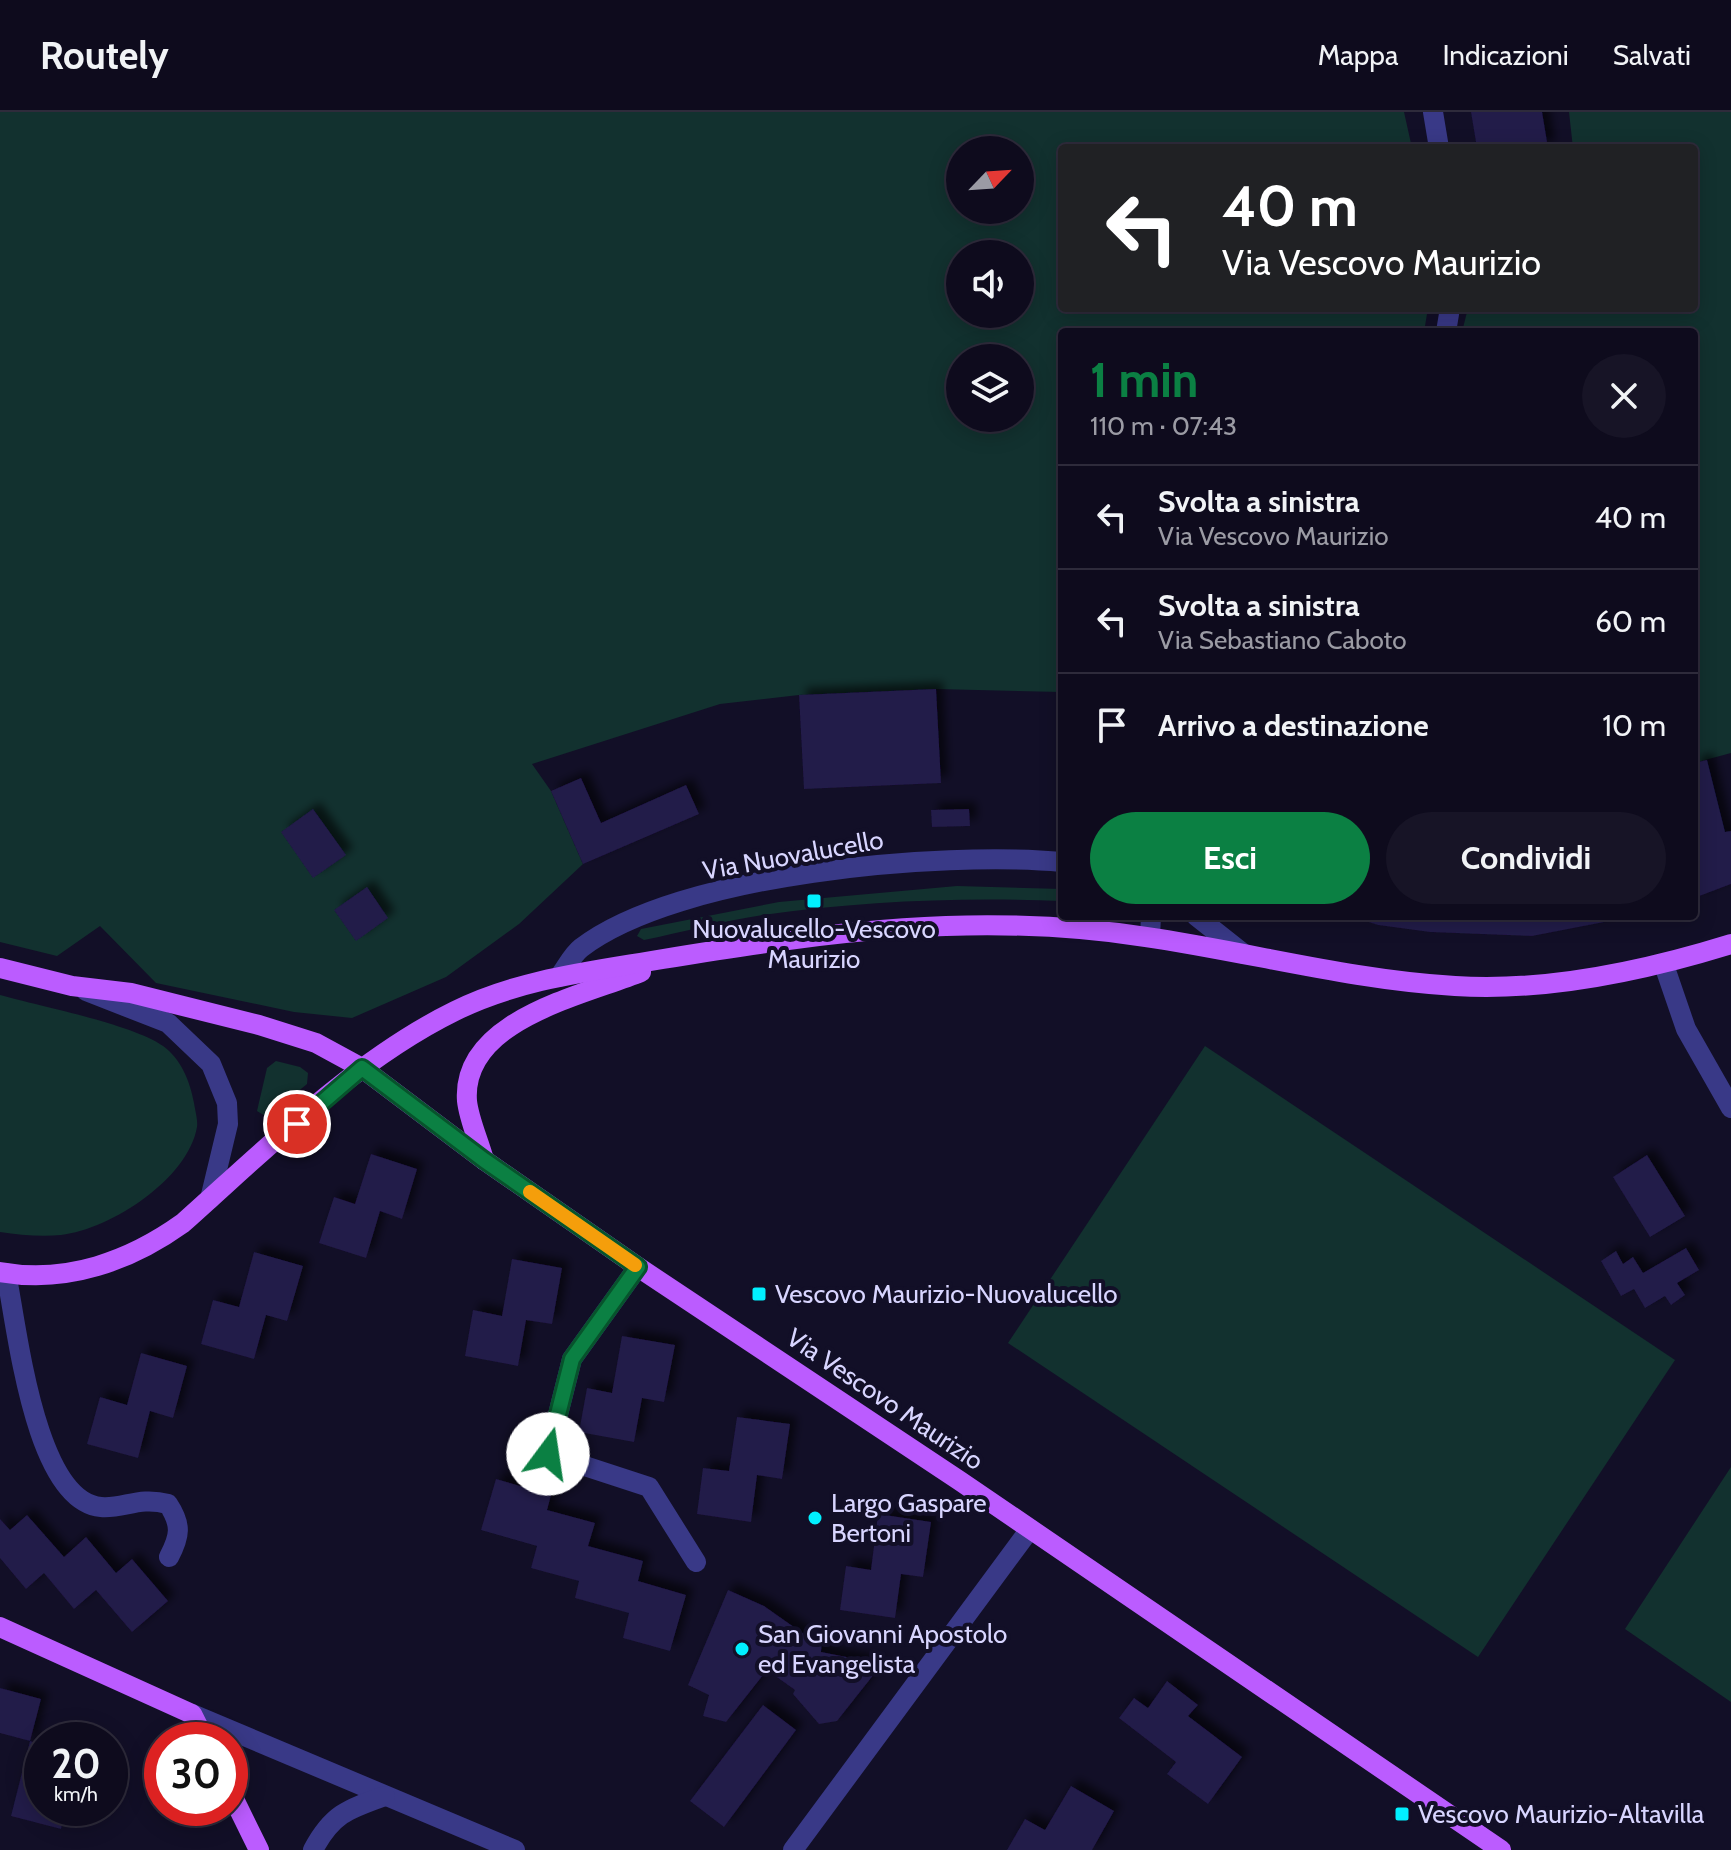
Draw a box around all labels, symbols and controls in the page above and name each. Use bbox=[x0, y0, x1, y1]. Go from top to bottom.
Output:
text: Routely bbox=[40, 32, 169, 79]
text: Mappa bbox=[1318, 38, 1398, 72]
text: Indicazioni bbox=[1442, 38, 1569, 72]
text: Salvati bbox=[1613, 38, 1691, 72]
north arrow bbox=[946, 136, 1034, 224]
map controls bbox=[946, 136, 1034, 432]
text: 40 m bbox=[1222, 172, 1358, 240]
icon: left bbox=[1090, 176, 1194, 280]
button: sound bbox=[946, 240, 1034, 328]
text: Via Vescovo Maurizio bbox=[1222, 240, 1541, 284]
button: layers bbox=[946, 344, 1034, 432]
text: 1 min bbox=[1090, 351, 1198, 409]
button: close bbox=[1582, 354, 1666, 438]
text: 110 m · 07:43 bbox=[1090, 410, 1237, 442]
text: Svolta a sinistra bbox=[1158, 483, 1360, 520]
icon: left bbox=[1090, 495, 1134, 539]
text: 40 m bbox=[1595, 499, 1666, 536]
text: Via Vescovo Maurizio bbox=[1158, 520, 1388, 552]
text: Svolta a sinistra bbox=[1158, 587, 1360, 624]
icon: left bbox=[1090, 599, 1134, 643]
text: 60 m bbox=[1595, 603, 1666, 640]
text: Via Sebastiano Caboto bbox=[1158, 624, 1406, 656]
icon: arrive bbox=[1090, 703, 1134, 747]
text: Arrivo a destinazione bbox=[1158, 707, 1429, 744]
text: 10 m bbox=[1602, 707, 1666, 744]
button: Esci bbox=[1090, 812, 1370, 904]
button: Condividi bbox=[1386, 812, 1666, 904]
street label: Via Nuovalucello bbox=[700, 823, 886, 887]
marker: Nuovalucello-Vescovo Maurizio bbox=[805, 892, 823, 910]
place label: Nuovalucello-Vescovo Maurizio bbox=[692, 913, 936, 975]
pin bbox=[263, 1090, 331, 1158]
icon: arrive bbox=[275, 1102, 319, 1146]
place label: Vescovo Maurizio-Nuovalucello bbox=[775, 1278, 1118, 1310]
marker: Vescovo Maurizio-Nuovalucello bbox=[750, 1285, 768, 1303]
street label: Via Vescovo Maurizio bbox=[781, 1321, 989, 1477]
position arrow bbox=[506, 1412, 590, 1496]
place label: Largo Gaspare Bertoni bbox=[831, 1487, 987, 1549]
marker: Largo Gaspare Bertoni bbox=[806, 1509, 824, 1527]
place label: San Giovanni Apostolo ed Evangelista bbox=[758, 1618, 1007, 1680]
marker: San Giovanni Apostolo ed Evangelista bbox=[733, 1640, 751, 1658]
speed limit sign: 30 bbox=[144, 1722, 248, 1826]
text: 20 bbox=[51, 1739, 101, 1788]
text: km/h bbox=[54, 1782, 98, 1806]
place label: Vescovo Maurizio-Altavilla bbox=[1418, 1798, 1705, 1830]
marker: Vescovo Maurizio-Altavilla bbox=[1393, 1805, 1411, 1823]

